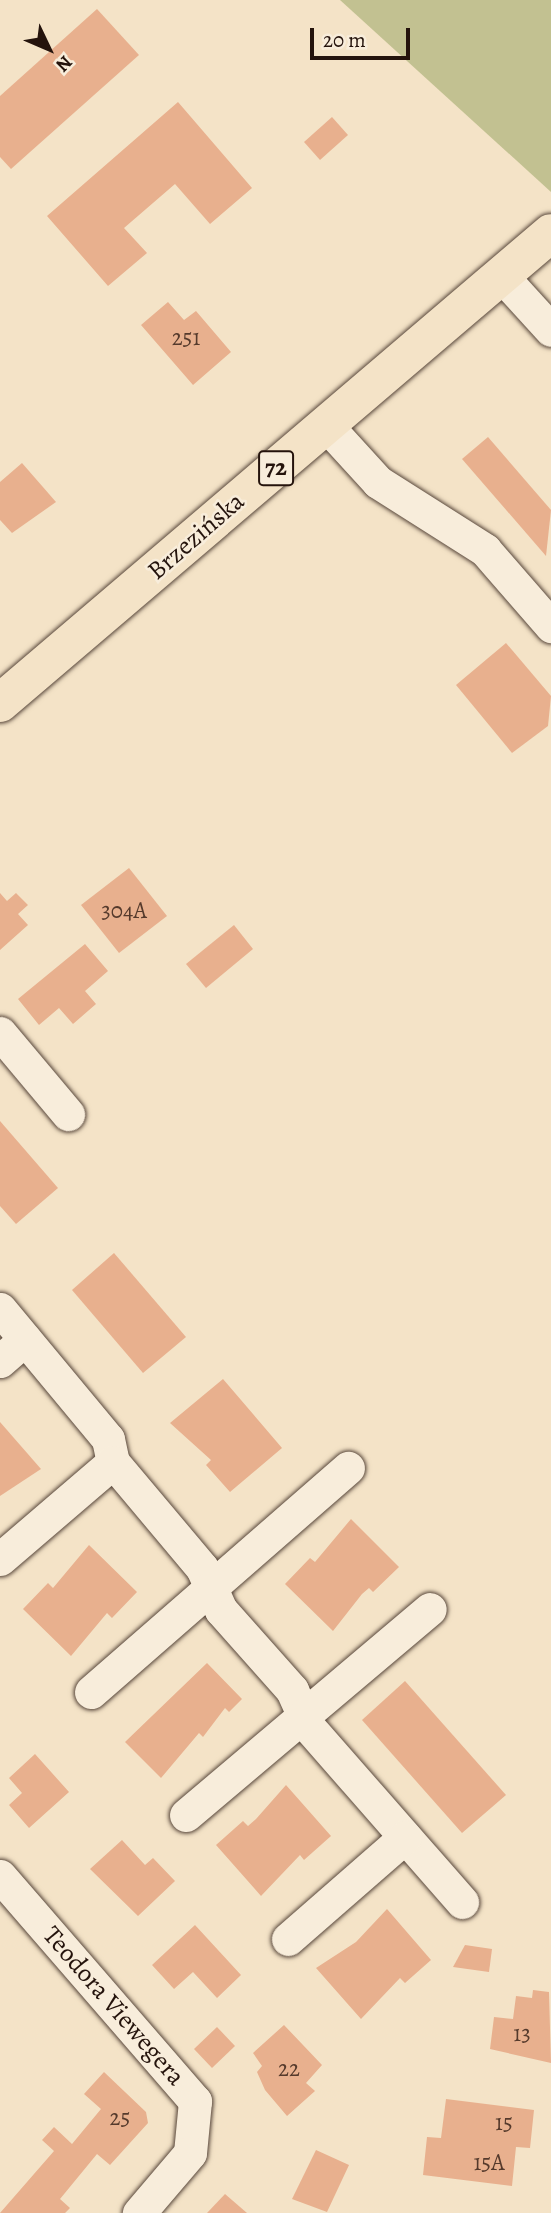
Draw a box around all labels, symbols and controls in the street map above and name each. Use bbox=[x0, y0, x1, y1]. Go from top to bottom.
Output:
north arrow bbox=[14, 14, 84, 84]
scale bar bbox=[313, 14, 413, 58]
text: 20 m bbox=[323, 26, 366, 54]
text: N bbox=[50, 50, 78, 78]
house number: 251 bbox=[172, 324, 200, 352]
road number: 72 bbox=[257, 448, 295, 489]
street label: Brzezińska bbox=[141, 486, 251, 586]
house number: 304A bbox=[101, 897, 147, 925]
street label: Teodora Viewegera bbox=[36, 1920, 192, 2092]
house number: 13 bbox=[513, 2020, 531, 2048]
house number: 22 bbox=[278, 2055, 300, 2083]
house number: 25 bbox=[110, 2104, 130, 2132]
house number: 15 bbox=[495, 2109, 513, 2137]
house number: 15A bbox=[473, 2149, 505, 2177]

